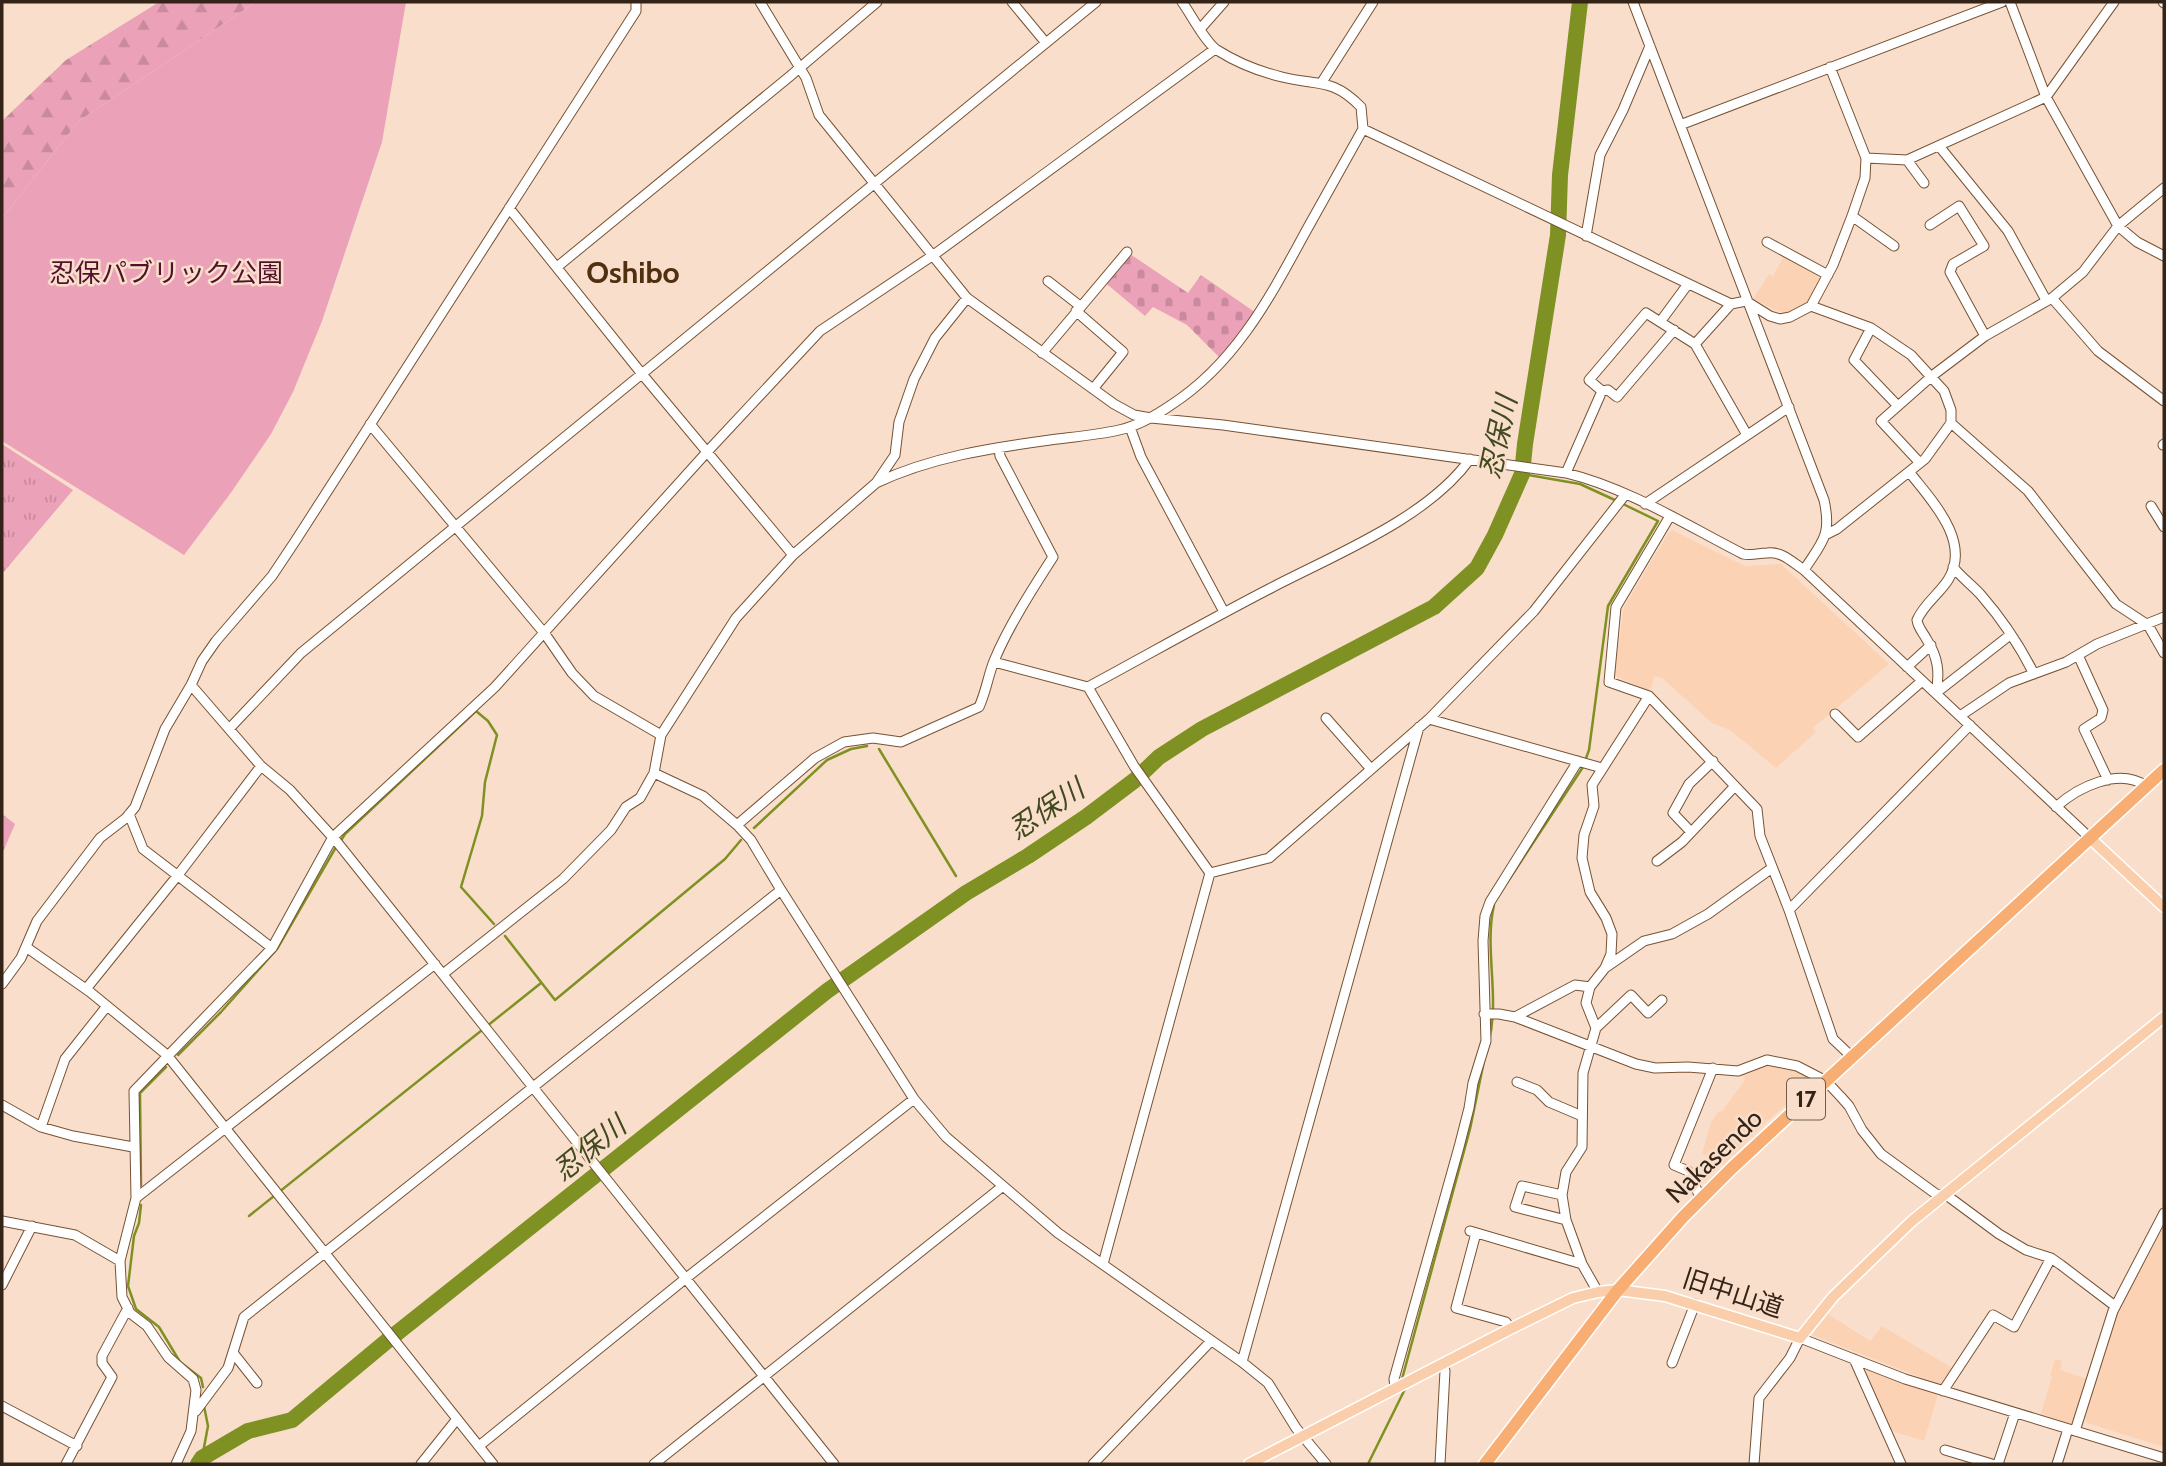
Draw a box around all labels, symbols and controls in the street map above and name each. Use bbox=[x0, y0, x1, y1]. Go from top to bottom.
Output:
district label: Oshibo bbox=[586, 254, 680, 291]
park label: 忍保パブリック公園 bbox=[49, 257, 283, 289]
water label: 忍保川 bbox=[1473, 389, 1524, 482]
water label: 忍保川 bbox=[1002, 770, 1093, 847]
road number: 17 bbox=[1787, 1078, 1825, 1120]
street label: Nakasendo bbox=[1659, 1102, 1769, 1210]
water label: 忍保川 bbox=[546, 1106, 635, 1188]
street label: 旧中山道 bbox=[1679, 1262, 1787, 1324]

